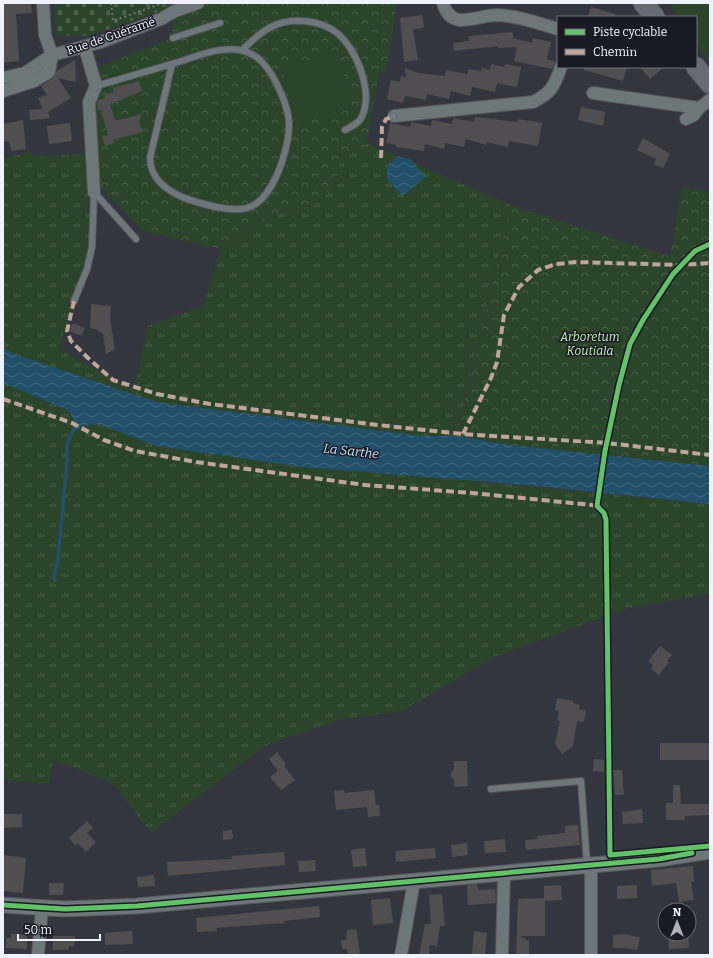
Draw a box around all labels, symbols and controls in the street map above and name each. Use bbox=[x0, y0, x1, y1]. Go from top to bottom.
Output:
street label: Rue de Guéramé bbox=[65, 14, 157, 58]
legend bbox=[557, 16, 697, 68]
text: Piste cyclable bbox=[593, 25, 667, 39]
text: Chemin bbox=[593, 45, 637, 59]
park label: Arboretum Koutiala bbox=[559, 330, 620, 358]
water label: La Sarthe bbox=[322, 441, 380, 461]
north arrow bbox=[657, 902, 697, 942]
text: N bbox=[673, 906, 682, 919]
scale bar bbox=[18, 916, 100, 942]
text: 50 m bbox=[24, 923, 53, 937]

